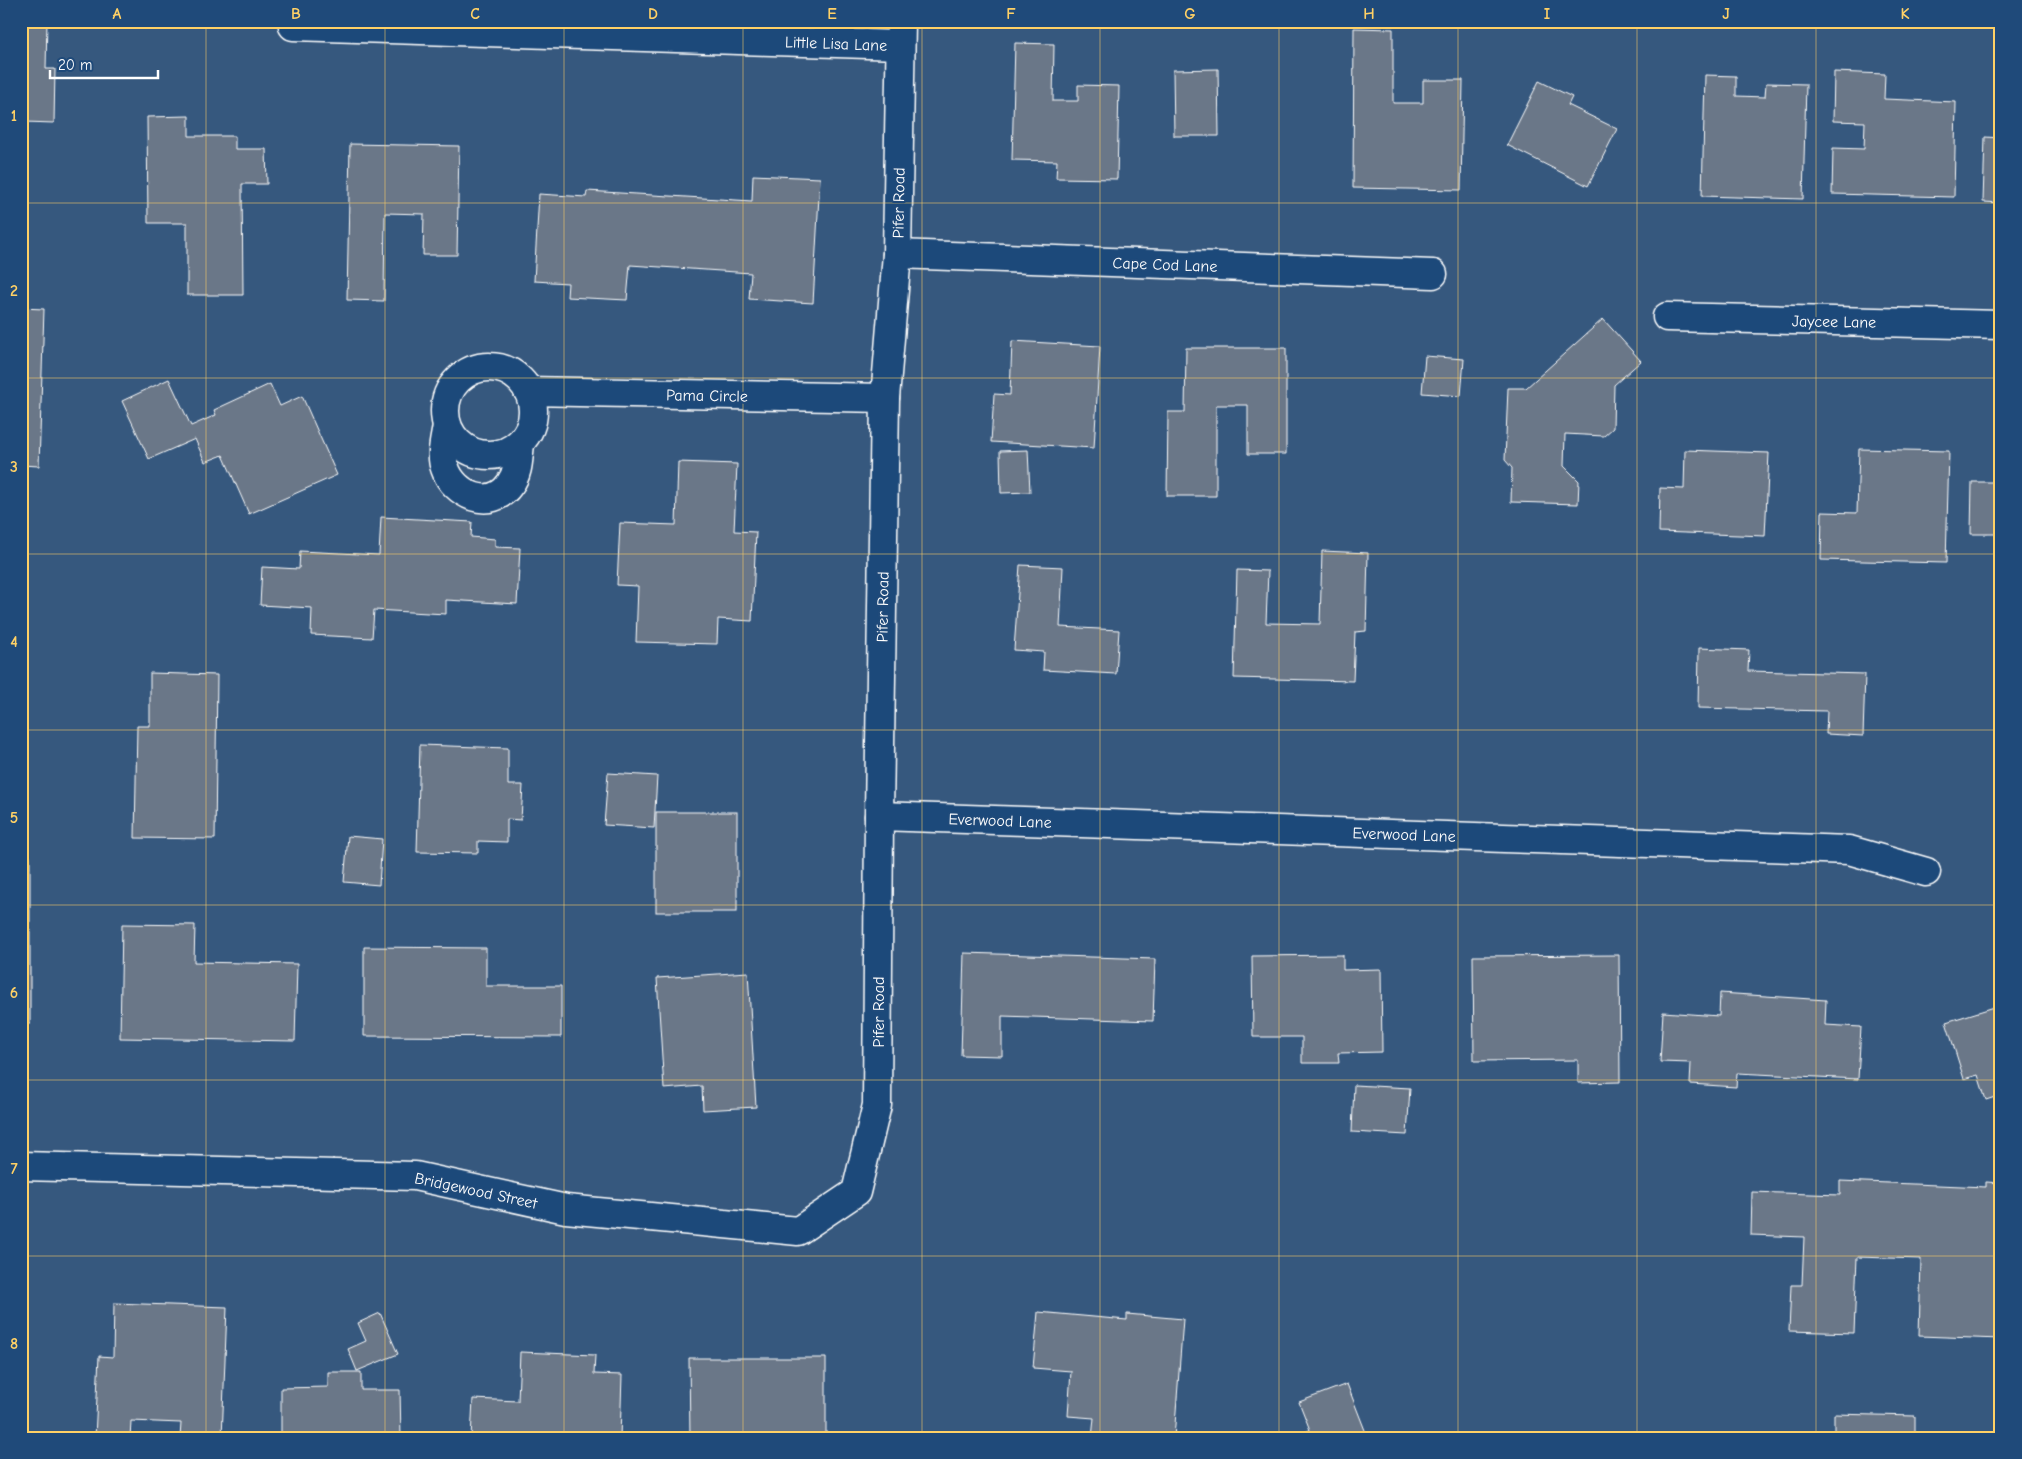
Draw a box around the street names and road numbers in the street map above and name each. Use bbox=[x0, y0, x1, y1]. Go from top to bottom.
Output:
street label: Little Lisa Lane bbox=[785, 33, 887, 55]
street label: Pifer Road bbox=[889, 167, 909, 239]
street label: Cape Cod Lane bbox=[1112, 254, 1218, 276]
street label: Jaycee Lane bbox=[1792, 312, 1876, 332]
street label: Pama Circle bbox=[666, 386, 748, 406]
street label: Pifer Road bbox=[873, 571, 893, 643]
street label: Everwood Lane bbox=[948, 810, 1052, 832]
street label: Everwood Lane bbox=[1352, 824, 1456, 846]
street label: Pifer Road bbox=[870, 976, 888, 1048]
street label: Bridgewood Street bbox=[413, 1169, 539, 1213]

